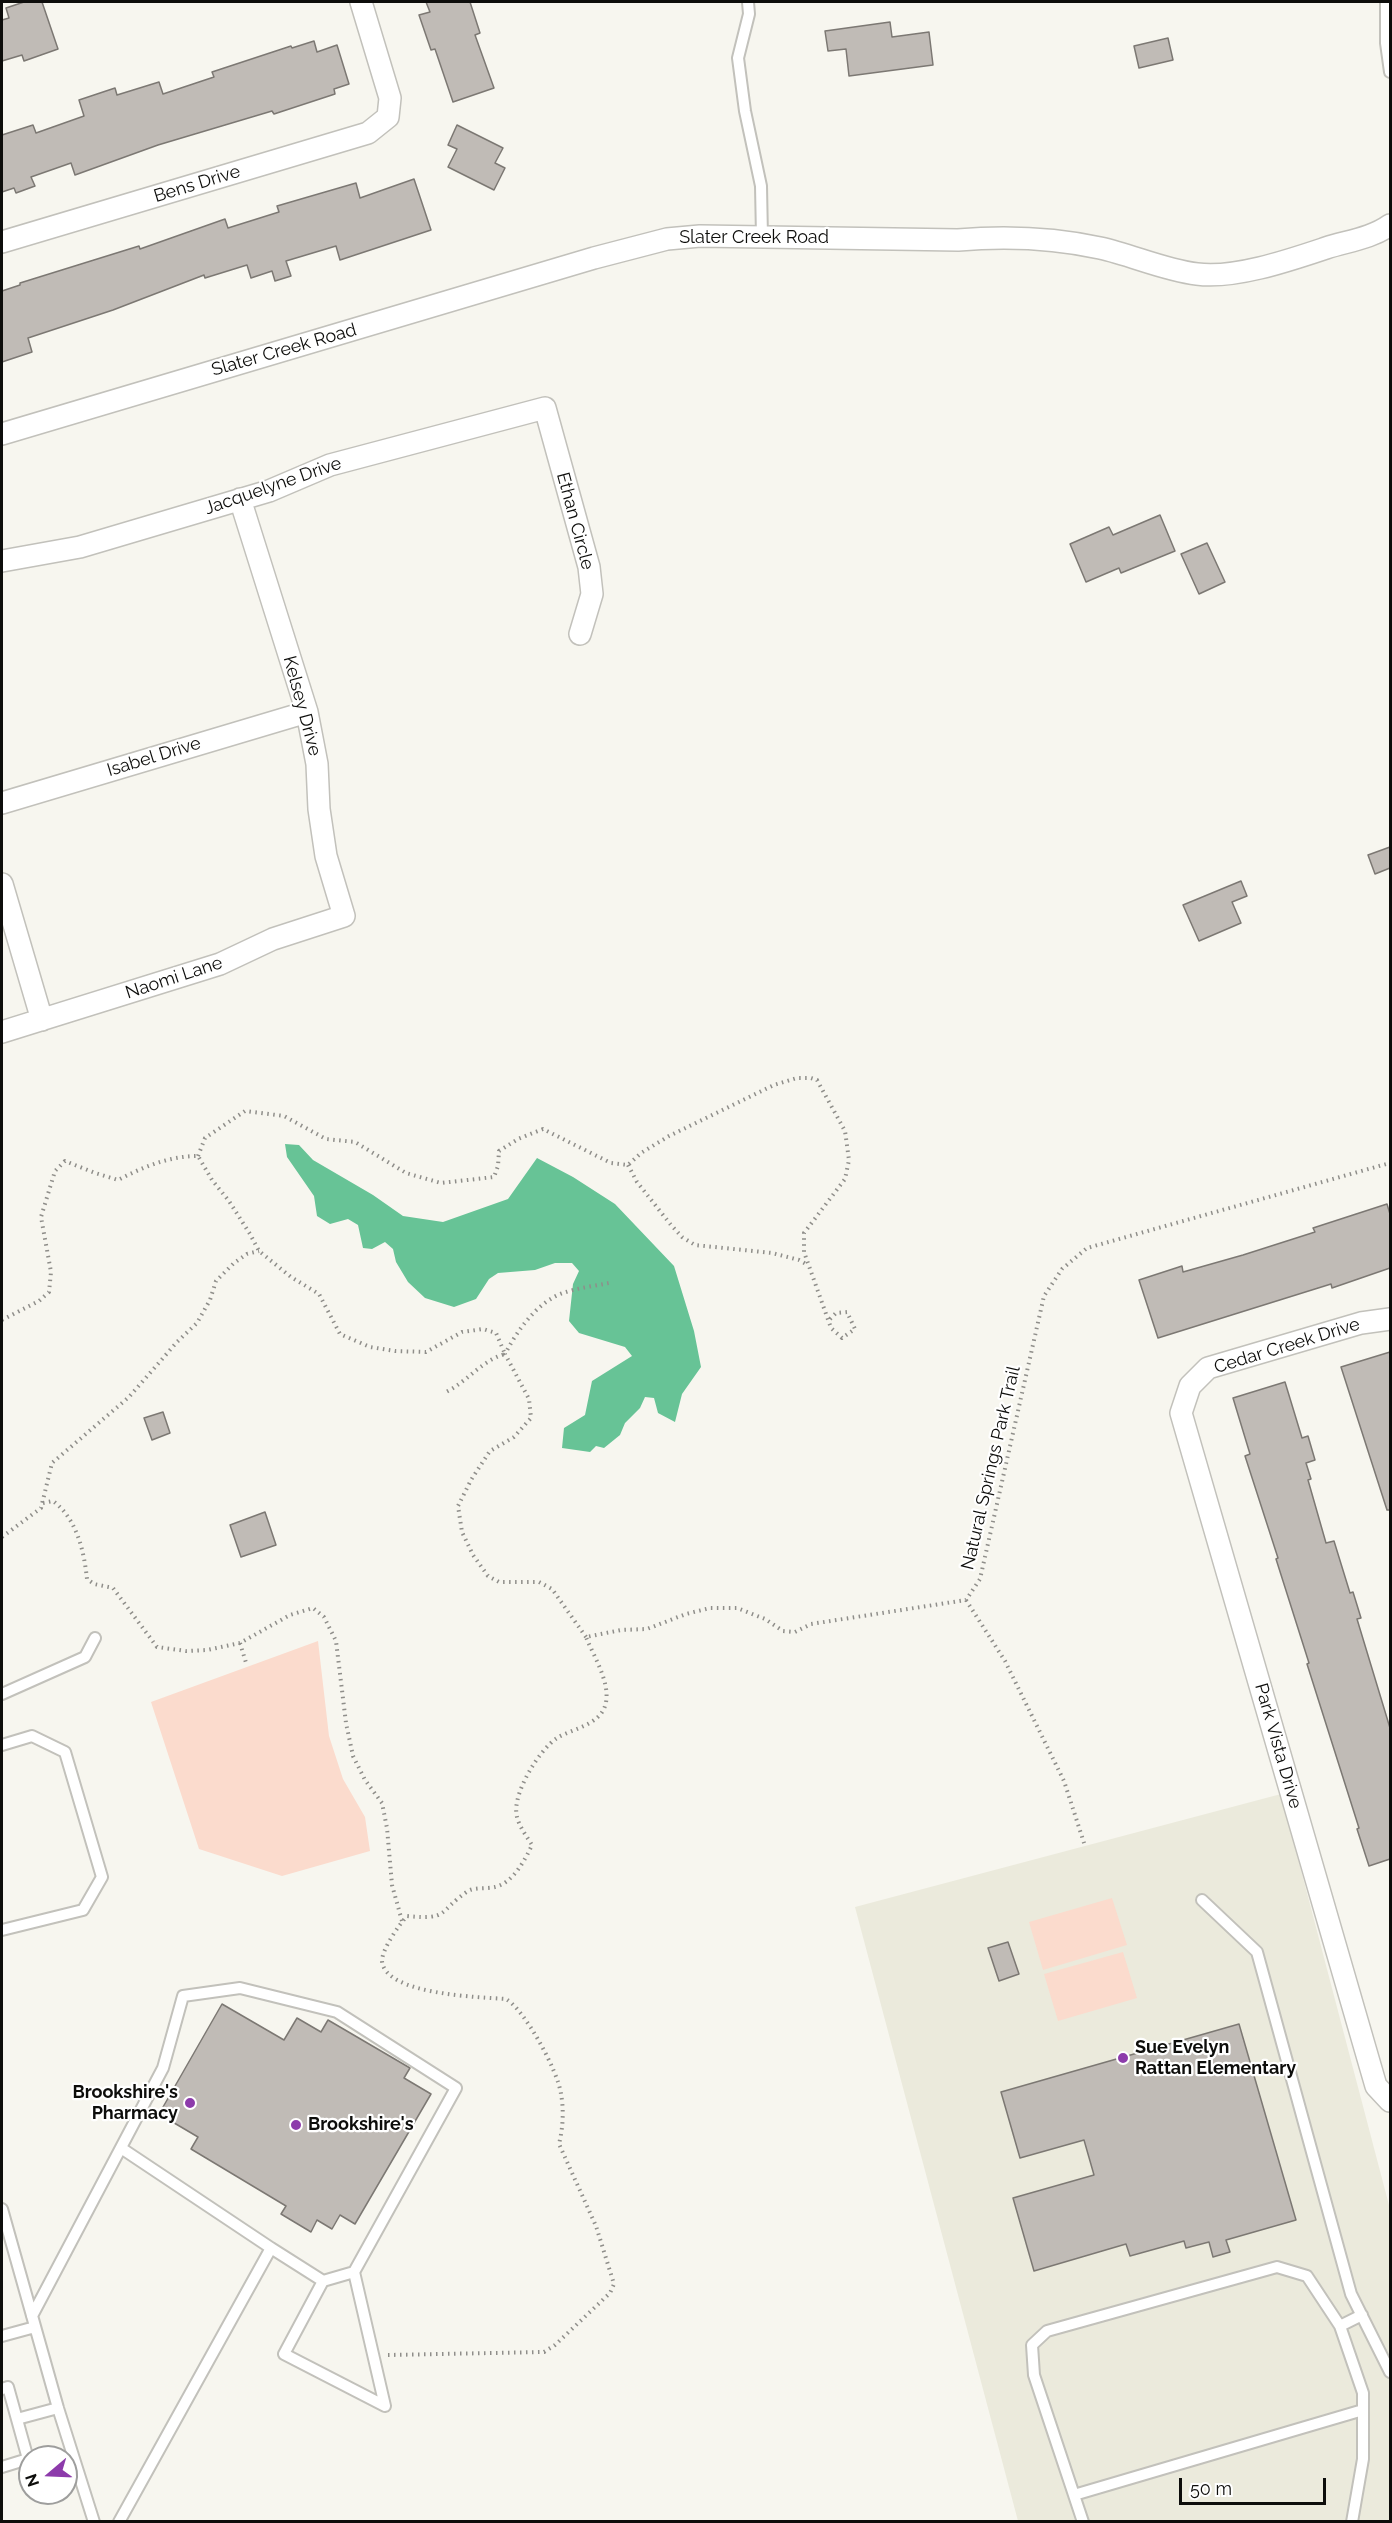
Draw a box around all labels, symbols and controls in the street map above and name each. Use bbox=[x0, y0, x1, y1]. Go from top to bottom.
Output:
street label: Bens Drive bbox=[151, 161, 243, 207]
street label: Slater Creek Road bbox=[679, 227, 829, 249]
street label: Slater Creek Road bbox=[209, 319, 359, 381]
street label: Jacquelyne Drive bbox=[202, 452, 344, 520]
street label: Ethan Circle bbox=[552, 470, 598, 572]
street label: Kelsey Drive bbox=[278, 654, 326, 758]
street label: Isabel Drive bbox=[104, 732, 204, 782]
street label: Naomi Lane bbox=[123, 952, 225, 1004]
street label: Cedar Creek Drive bbox=[1211, 1314, 1363, 1378]
street label: Natural Springs Park Trail bbox=[957, 1364, 1025, 1572]
street label: Park Vista Drive bbox=[1250, 1681, 1306, 1811]
place label: Sue Evelyn Rattan Elementary bbox=[1135, 2037, 1296, 2080]
marker: Sue Evelyn Rattan Elementary bbox=[1116, 2051, 1130, 2065]
place label: Brookshire's Pharmacy bbox=[72, 2082, 178, 2124]
marker: Brookshire's Pharmacy bbox=[183, 2096, 197, 2110]
place label: Brookshire's bbox=[308, 2114, 414, 2136]
marker: Brookshire's bbox=[289, 2118, 303, 2132]
north arrow bbox=[18, 2445, 78, 2505]
scale bar bbox=[1182, 2466, 1329, 2504]
text: N bbox=[21, 2472, 43, 2489]
text: 50 m bbox=[1190, 2478, 1232, 2499]

